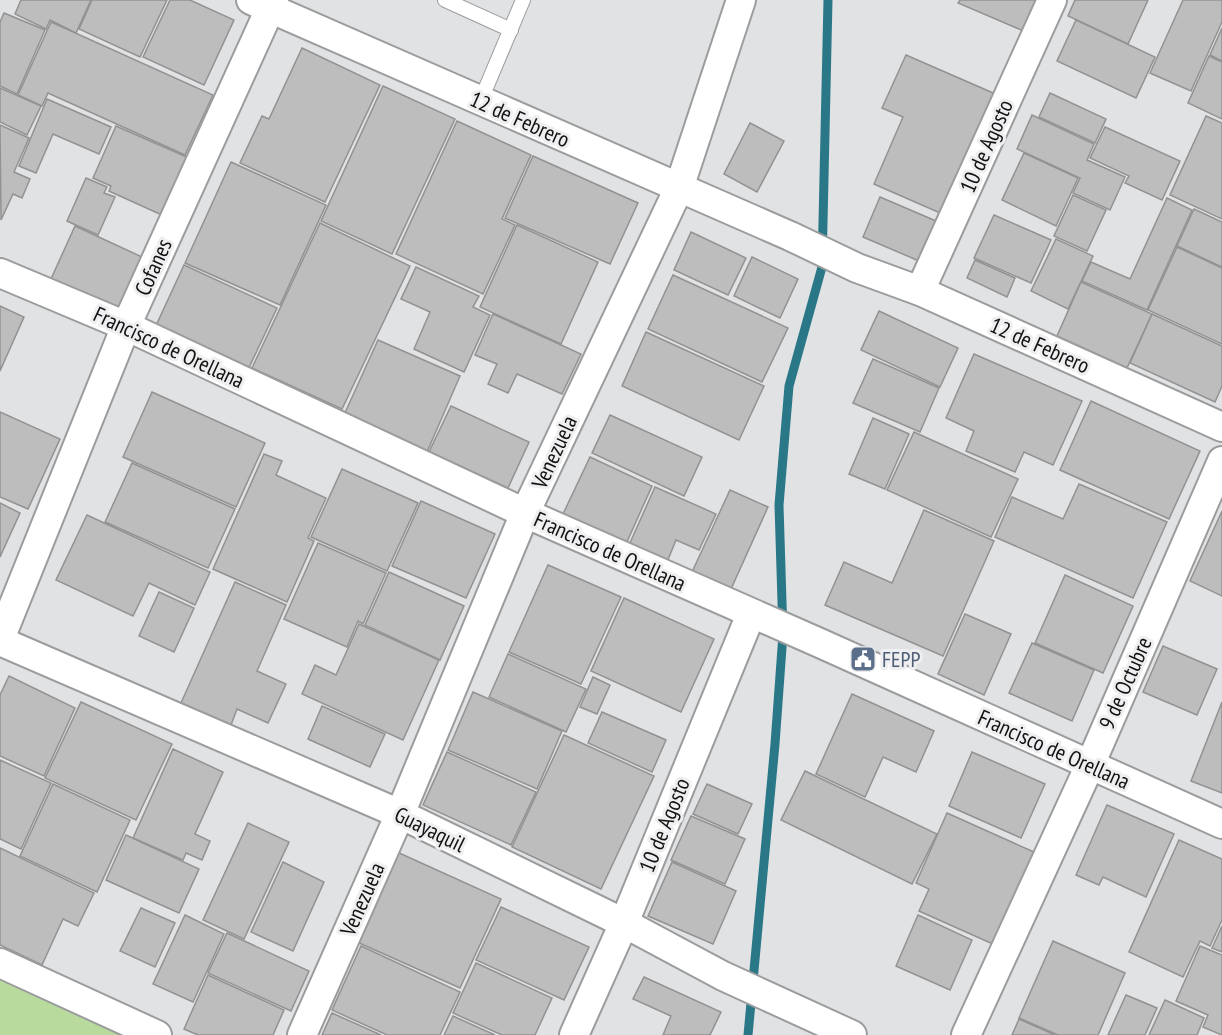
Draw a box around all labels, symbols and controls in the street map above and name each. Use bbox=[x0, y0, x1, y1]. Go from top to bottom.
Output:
street label: 12 de Febrero bbox=[466, 85, 574, 153]
street label: 10 de Agosto bbox=[953, 95, 1019, 197]
street label: Cofanes bbox=[128, 234, 178, 300]
street label: Francisco de Orellana bbox=[89, 300, 249, 394]
street label: 12 de Febrero bbox=[986, 311, 1094, 379]
street label: Venezuela bbox=[525, 411, 583, 494]
street label: Francisco de Orellana bbox=[530, 505, 690, 597]
street label: 9 de Octubre bbox=[1092, 633, 1158, 733]
public building icon: FEPP bbox=[848, 644, 878, 674]
place label: FEPP bbox=[882, 645, 920, 673]
street label: Francisco de Orellana bbox=[974, 703, 1134, 795]
street label: 10 de Agosto bbox=[632, 774, 696, 876]
street label: Guayaquil bbox=[390, 800, 471, 858]
street label: Venezuela bbox=[333, 858, 390, 941]

